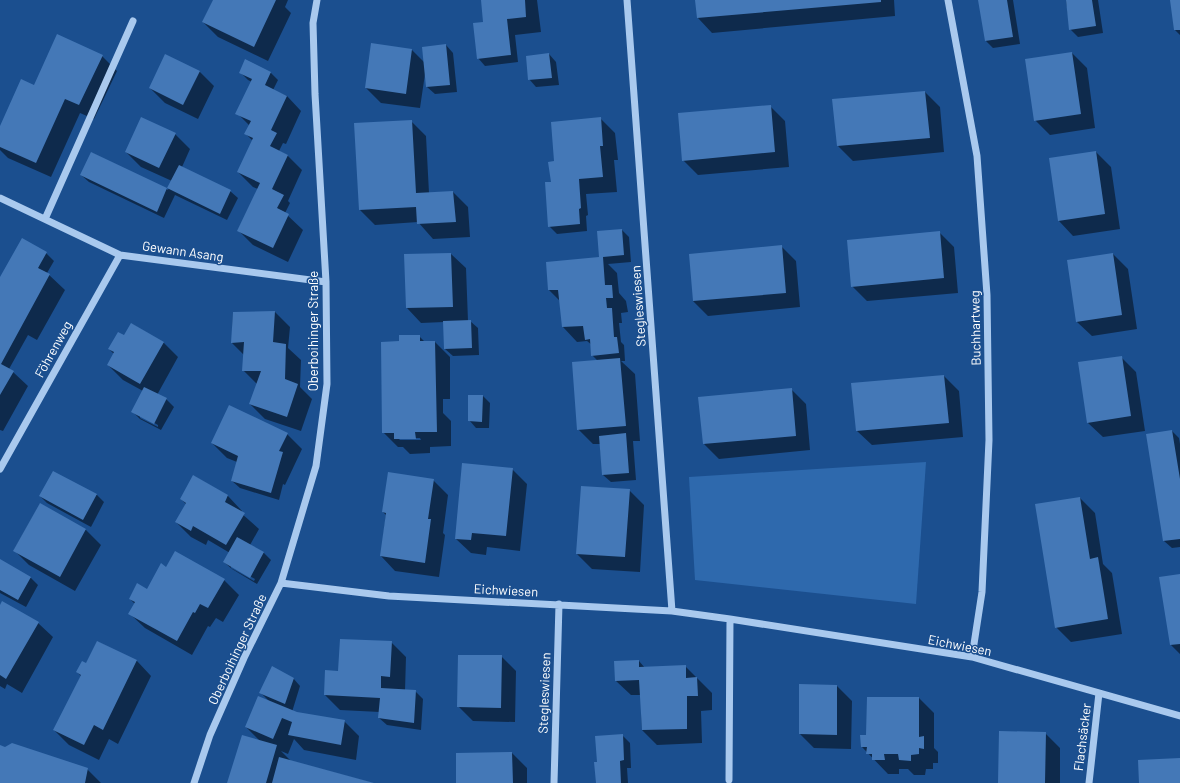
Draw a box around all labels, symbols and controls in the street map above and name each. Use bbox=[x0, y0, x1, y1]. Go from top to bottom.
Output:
street label: Gewann Asang bbox=[141, 237, 225, 265]
street label: Stegleswiesen bbox=[627, 265, 649, 347]
street label: Oberboihinger Straße bbox=[305, 271, 321, 391]
street label: Buchhartweg bbox=[966, 290, 984, 366]
street label: Föhrenweg bbox=[31, 318, 75, 380]
street label: Eichwiesen bbox=[473, 580, 539, 600]
street label: Oberboihinger Straße bbox=[204, 591, 270, 707]
street label: Eichwiesen bbox=[927, 631, 993, 659]
street label: Stegleswiesen bbox=[535, 652, 553, 734]
street label: Flachsäcker bbox=[1070, 702, 1094, 772]

